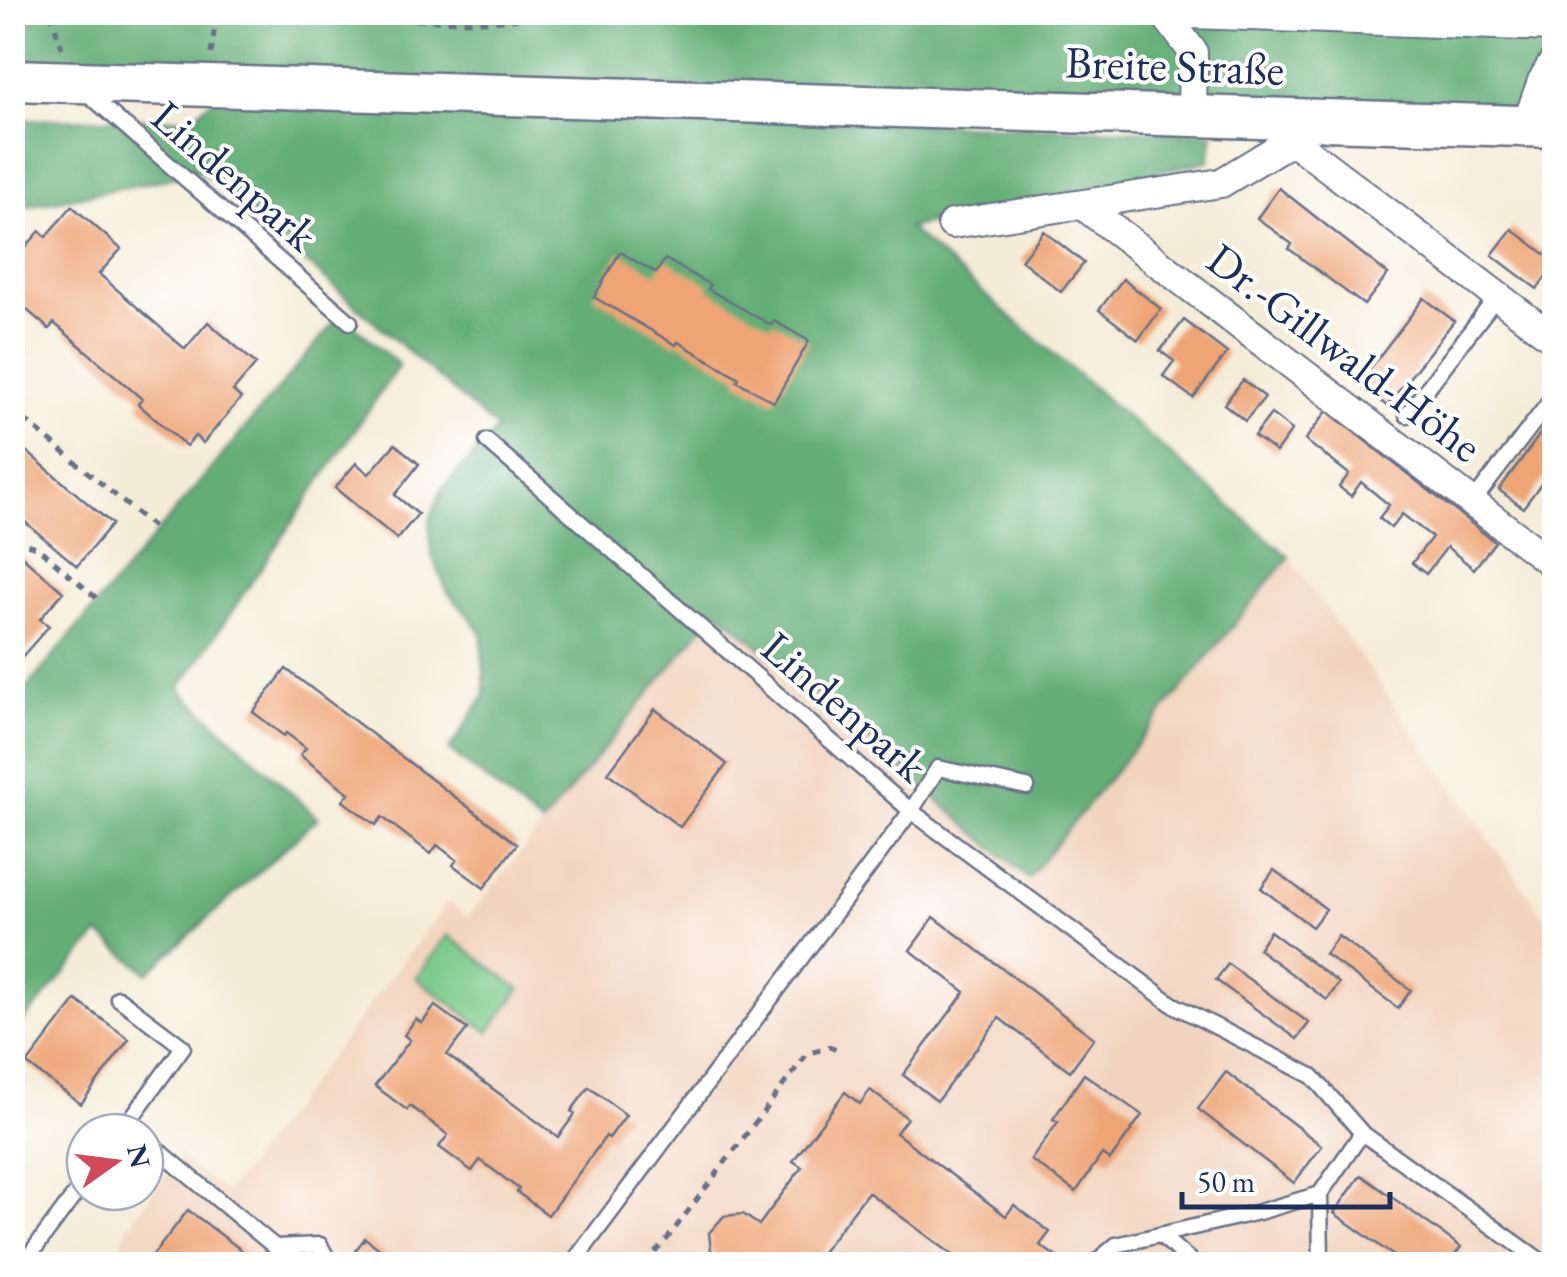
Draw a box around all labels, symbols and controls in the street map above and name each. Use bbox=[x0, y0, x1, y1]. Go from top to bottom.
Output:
street label: Breite Straße bbox=[1065, 32, 1285, 98]
street label: Lindenpark bbox=[140, 87, 331, 264]
street label: Dr.-Gillwald-Höhe bbox=[1196, 230, 1494, 474]
street label: Lindenpark bbox=[750, 618, 941, 795]
north arrow bbox=[65, 1112, 165, 1212]
text: N bbox=[119, 1141, 160, 1172]
scale bar bbox=[1182, 1147, 1390, 1209]
text: 50 m bbox=[1197, 1162, 1255, 1201]

